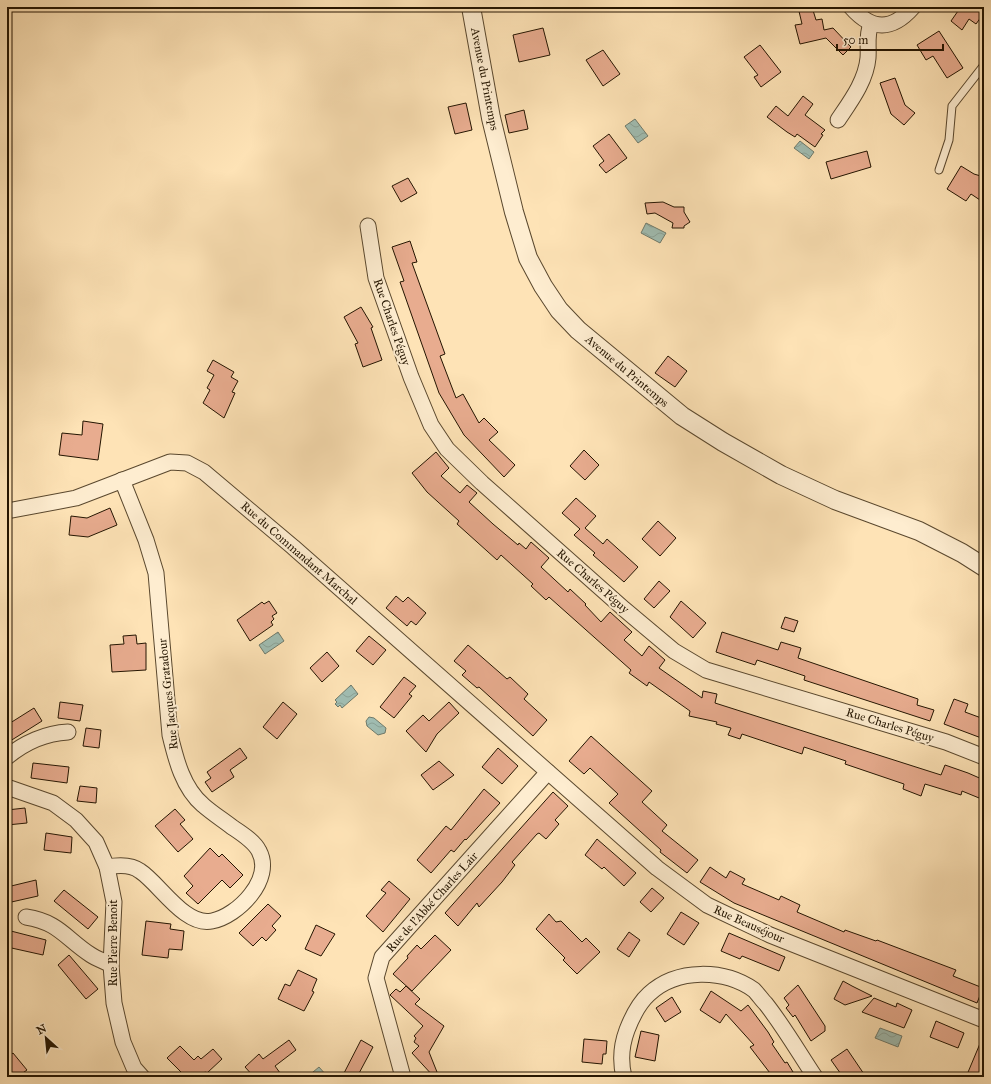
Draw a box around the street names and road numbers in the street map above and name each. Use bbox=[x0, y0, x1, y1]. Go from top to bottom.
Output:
street label: Avenue du Printemps bbox=[468, 25, 502, 132]
street label: Rue Charles Péguy bbox=[370, 277, 414, 368]
street label: Avenue du Printemps bbox=[582, 331, 671, 410]
street label: Rue du Commandant Marchal bbox=[238, 499, 361, 608]
street label: Rue Charles Péguy bbox=[553, 546, 632, 617]
street label: Rue Jacques Gratadour bbox=[155, 637, 182, 750]
street label: Rue Charles Péguy bbox=[844, 705, 936, 746]
street label: Rue de l'Abbé Charles Lair bbox=[383, 849, 481, 955]
street label: Rue Pierre Benoit bbox=[106, 899, 120, 986]
street label: Rue Beauséjour bbox=[711, 902, 787, 946]

